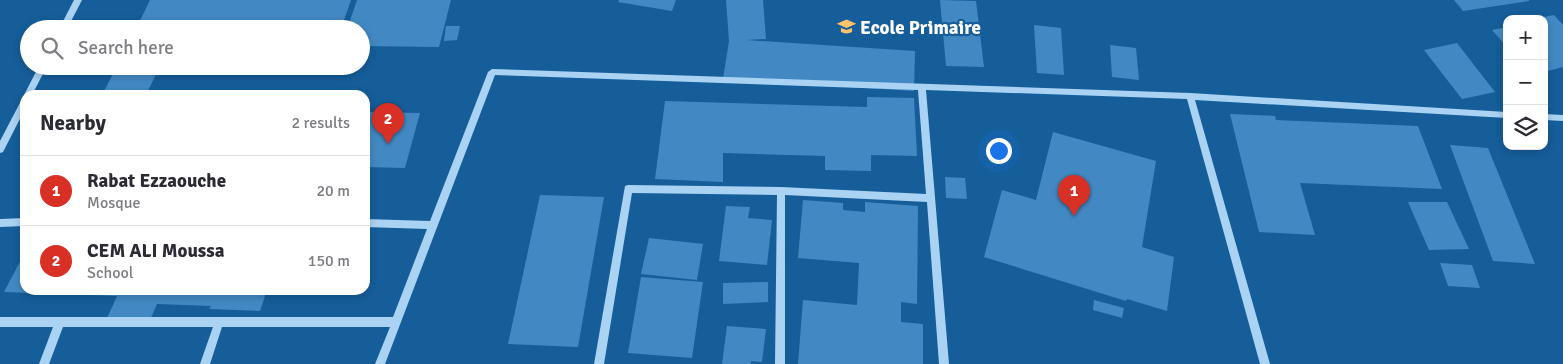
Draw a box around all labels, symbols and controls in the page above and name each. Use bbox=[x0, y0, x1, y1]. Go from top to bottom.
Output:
map controls bbox=[1503, 15, 1548, 150]
button: + bbox=[1503, 15, 1548, 60]
place label: Ecole Primaire bbox=[860, 16, 981, 40]
school or university icon: Ecole Primaire bbox=[836, 17, 856, 37]
search box bbox=[20, 20, 370, 75]
icon: search bbox=[38, 34, 66, 62]
text: Search here bbox=[78, 36, 174, 60]
button: − bbox=[1503, 60, 1548, 105]
pin: 2 bbox=[372, 103, 404, 144]
button: layers bbox=[1503, 105, 1548, 150]
text: Nearby bbox=[40, 110, 106, 136]
text: 2 results bbox=[291, 113, 350, 133]
your location bbox=[986, 138, 1012, 164]
text: Rabat Ezzaouche bbox=[87, 169, 226, 193]
pin: 1 bbox=[1058, 175, 1090, 216]
text: 1 bbox=[52, 181, 60, 201]
text: 20 m bbox=[316, 181, 350, 201]
text: Mosque bbox=[87, 193, 140, 213]
text: CEM ALI Moussa bbox=[87, 239, 224, 263]
text: 2 bbox=[52, 251, 60, 271]
text: 150 m bbox=[308, 251, 350, 271]
text: School bbox=[87, 263, 133, 283]

